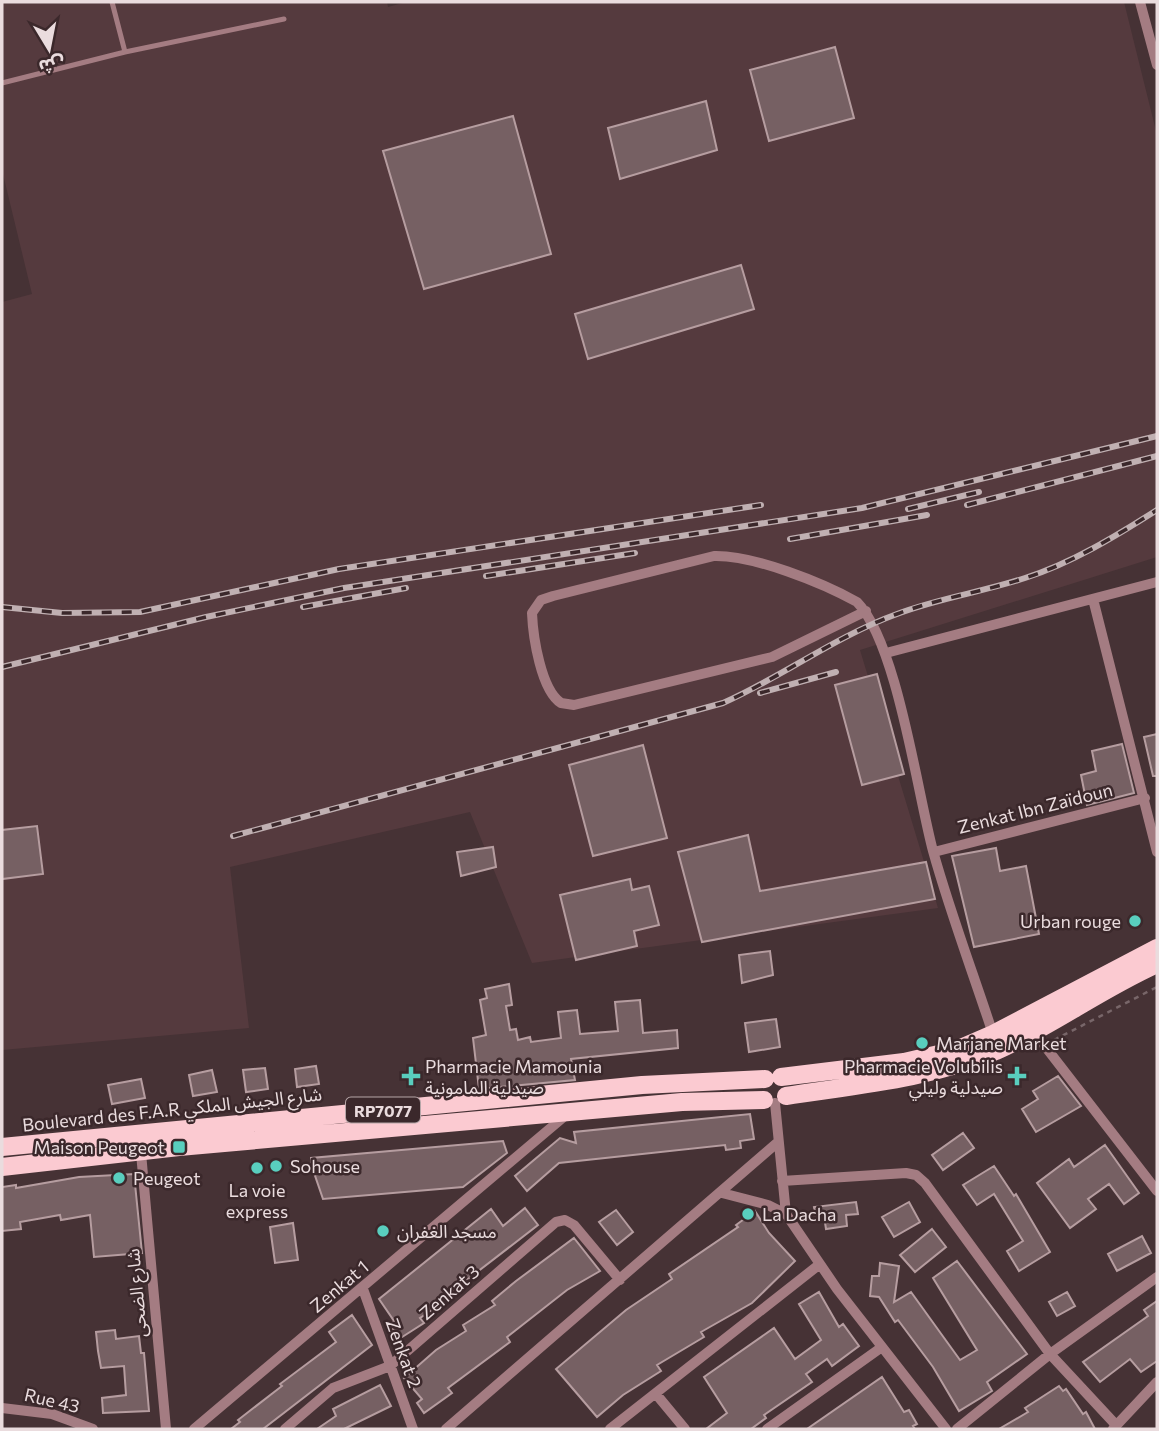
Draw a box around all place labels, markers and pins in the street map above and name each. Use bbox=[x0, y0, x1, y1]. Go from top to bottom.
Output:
place label: Urban rouge bbox=[1020, 910, 1121, 932]
marker: Urban rouge bbox=[1127, 913, 1143, 929]
place label: Marjane Market bbox=[936, 1032, 1067, 1054]
marker: Marjane Market bbox=[914, 1035, 930, 1051]
place label: Pharmacie Mamounia صيدلية المامونية bbox=[425, 1055, 602, 1099]
place label: Pharmacie Volubilis صيدلية وليلي bbox=[844, 1055, 1003, 1101]
marker: Pharmacie Mamounia صيدلية المامونية bbox=[403, 1068, 419, 1084]
marker: Pharmacie Volubilis صيدلية وليلي bbox=[1009, 1068, 1025, 1084]
place label: Maison Peugeot bbox=[34, 1136, 165, 1158]
marker: Maison Peugeot bbox=[171, 1139, 187, 1155]
place label: Sohouse bbox=[290, 1155, 360, 1177]
marker: Sohouse bbox=[268, 1158, 284, 1174]
marker: La voie express bbox=[249, 1160, 265, 1176]
place label: Peugeot bbox=[133, 1167, 201, 1189]
marker: Peugeot bbox=[111, 1170, 127, 1186]
place label: La voie express bbox=[226, 1179, 288, 1222]
place label: La Dacha bbox=[762, 1203, 836, 1225]
marker: La Dacha bbox=[740, 1206, 756, 1222]
place label: مسجد الغفران bbox=[397, 1220, 497, 1243]
marker: مسجد الغفران bbox=[375, 1223, 391, 1239]

